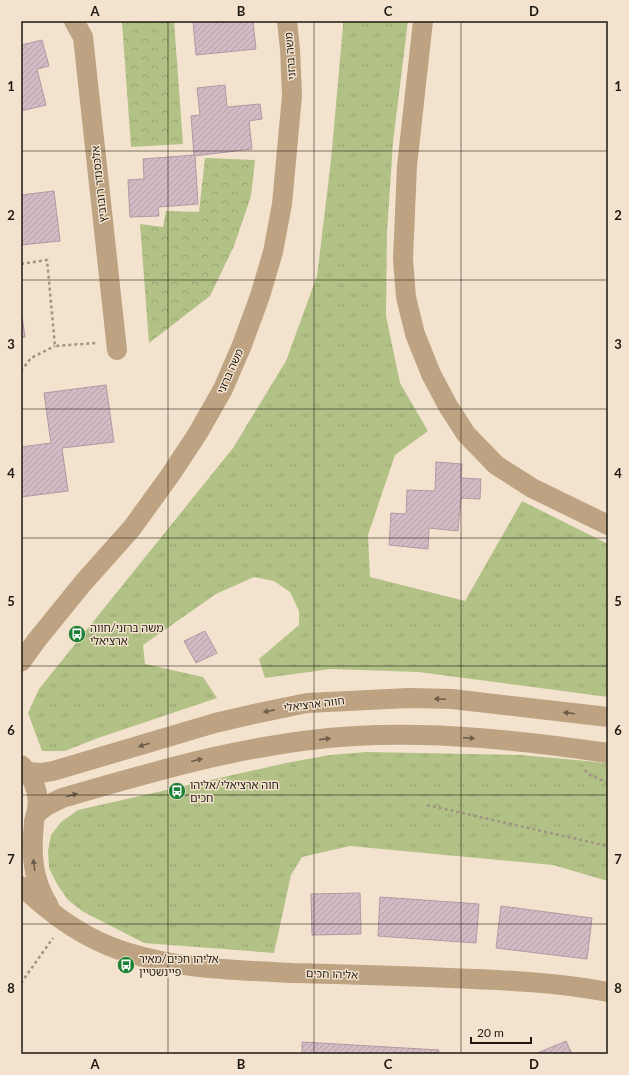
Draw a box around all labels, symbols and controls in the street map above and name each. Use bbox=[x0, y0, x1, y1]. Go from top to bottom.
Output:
text: A bbox=[89, 3, 100, 19]
text: B bbox=[237, 3, 246, 19]
text: C bbox=[384, 3, 393, 19]
text: D bbox=[529, 3, 539, 19]
street label: משה ברזני bbox=[281, 32, 298, 80]
text: 1 bbox=[7, 78, 15, 94]
text: 1 bbox=[614, 78, 622, 94]
street label: אלכסנדר רובוביץ bbox=[88, 145, 109, 223]
text: 2 bbox=[7, 207, 15, 223]
text: 2 bbox=[614, 207, 622, 223]
text: 3 bbox=[7, 336, 15, 352]
text: 3 bbox=[614, 336, 622, 352]
street label: משה ברזני bbox=[214, 346, 245, 395]
text: 4 bbox=[7, 465, 15, 481]
text: 4 bbox=[614, 465, 622, 481]
text: 5 bbox=[7, 593, 15, 609]
text: 5 bbox=[614, 593, 622, 609]
place label: משה ברזני/חווה ארציאלי bbox=[90, 621, 163, 647]
bus stop icon: משה ברזני/חווה ארציאלי bbox=[67, 624, 87, 644]
street label: חווה ארציאלי bbox=[283, 693, 345, 714]
one-way arrow bbox=[434, 695, 446, 702]
one-way arrow bbox=[263, 708, 275, 714]
one-way arrow bbox=[563, 709, 575, 716]
text: 6 bbox=[7, 722, 15, 738]
text: 6 bbox=[614, 722, 622, 738]
one-way arrow bbox=[463, 734, 475, 741]
one-way arrow bbox=[319, 735, 331, 742]
one-way arrow bbox=[137, 742, 149, 748]
one-way arrow bbox=[191, 757, 203, 763]
place label: חוה ארציאלי/אליהו חכים bbox=[190, 778, 279, 804]
bus stop icon: חוה ארציאלי/אליהו חכים bbox=[167, 781, 187, 801]
one-way arrow bbox=[66, 792, 78, 798]
text: 7 bbox=[7, 851, 15, 867]
text: 7 bbox=[614, 851, 622, 867]
one-way arrow bbox=[31, 859, 37, 871]
place label: אליהו חכים/מאיר פיינשטיין bbox=[139, 952, 219, 978]
bus stop icon: אליהו חכים/מאיר פיינשטיין bbox=[116, 955, 136, 975]
street label: אליהו חכים bbox=[306, 966, 358, 981]
text: 8 bbox=[7, 980, 15, 996]
text: 8 bbox=[614, 980, 622, 996]
scale bar bbox=[471, 1019, 531, 1045]
text: 20 m bbox=[477, 1025, 504, 1040]
text: A bbox=[89, 1056, 100, 1072]
text: B bbox=[237, 1056, 246, 1072]
text: C bbox=[384, 1056, 393, 1072]
text: D bbox=[529, 1056, 539, 1072]

